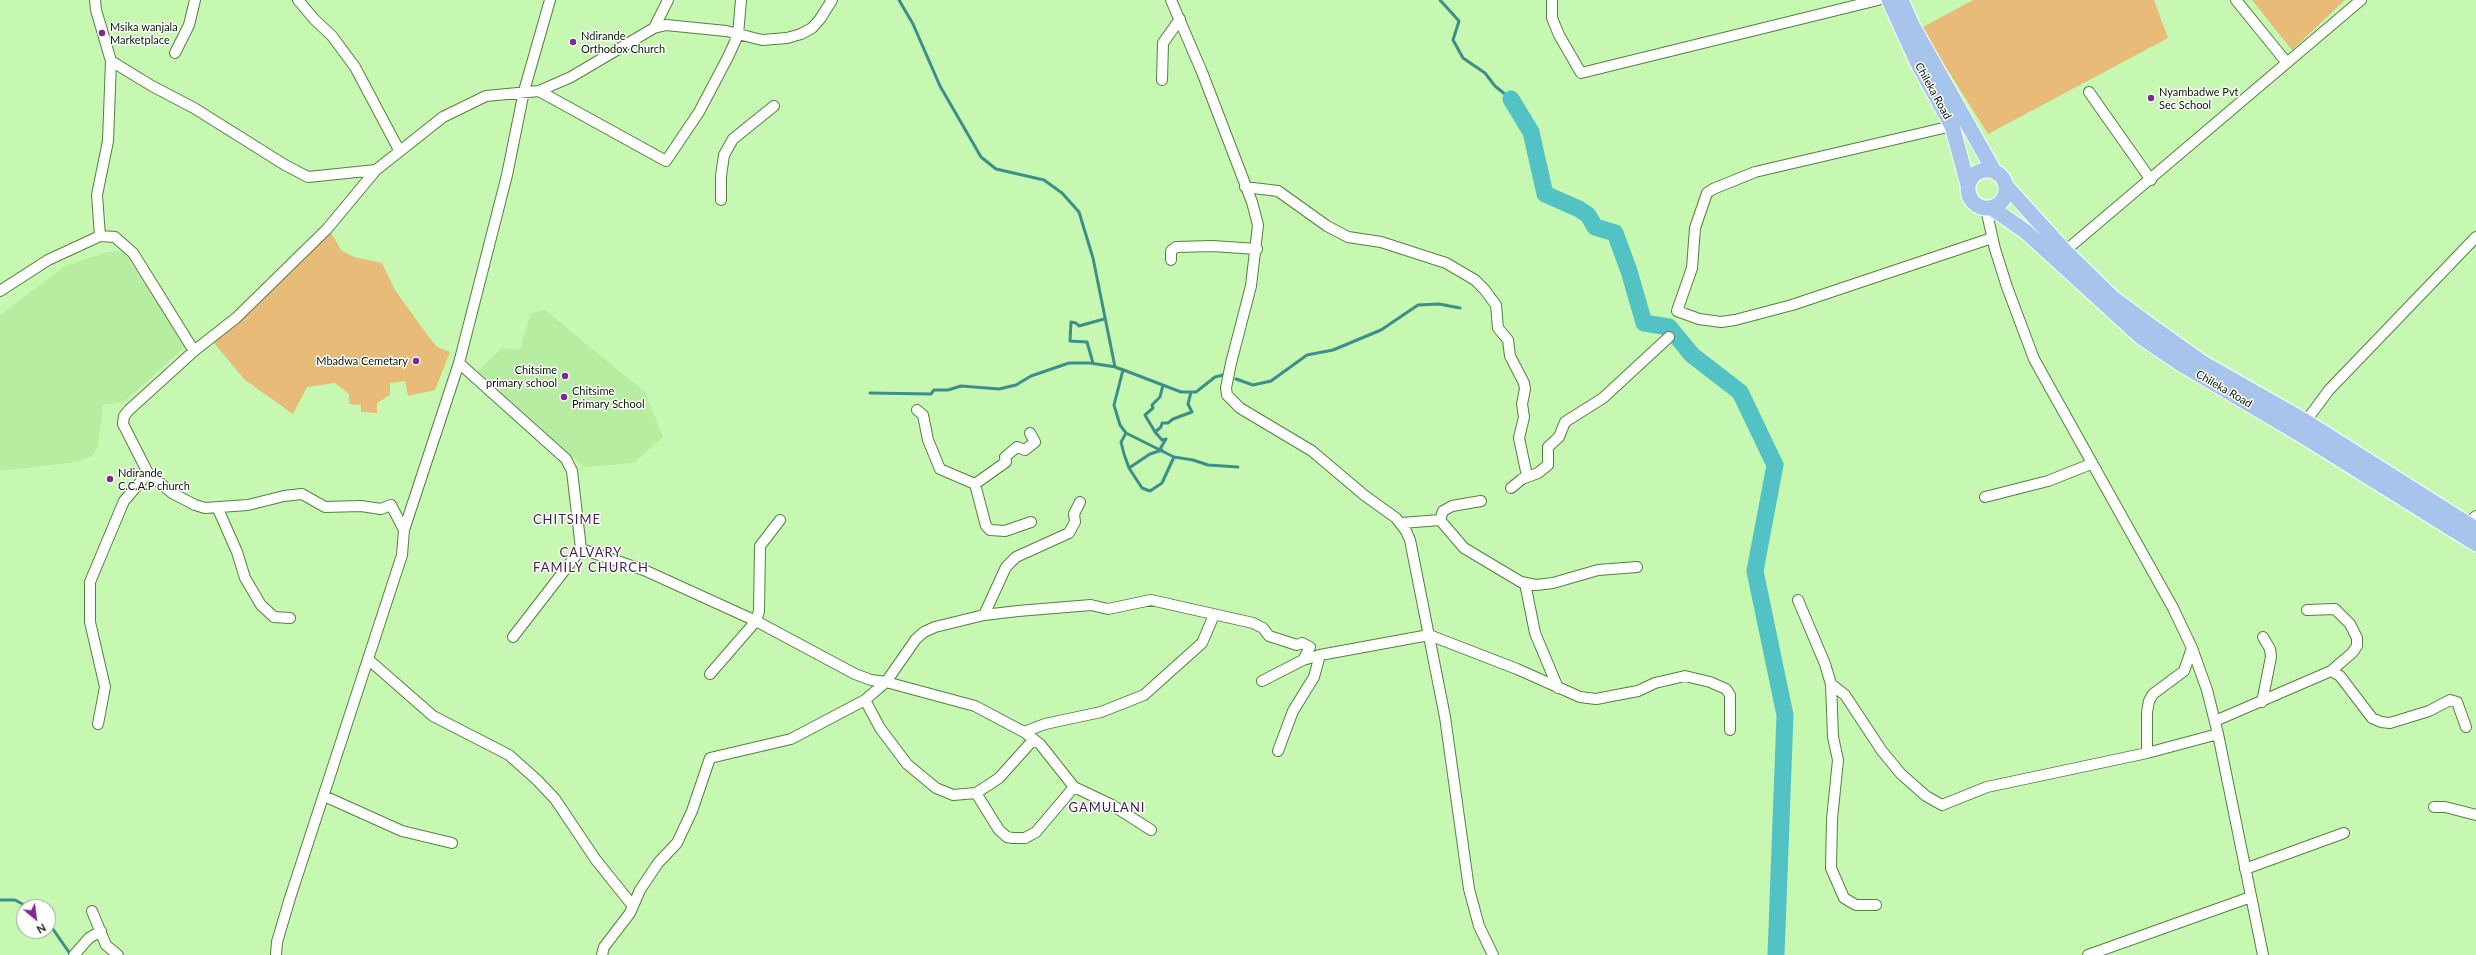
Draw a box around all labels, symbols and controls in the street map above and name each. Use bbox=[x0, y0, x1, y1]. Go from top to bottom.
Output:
place label: Msika wanjala Marketplace bbox=[110, 20, 178, 46]
marker: Msika wanjala Marketplace bbox=[97, 28, 107, 38]
place label: Ndirande Orthodox Church bbox=[581, 29, 665, 55]
marker: Ndirande Orthodox Church bbox=[568, 37, 578, 47]
street label: Chileka Road bbox=[1912, 60, 1954, 122]
place label: Nyambadwe Pvt Sec School bbox=[2159, 85, 2239, 111]
marker: Nyambadwe Pvt Sec School bbox=[2146, 93, 2156, 103]
place label: Mbadwa Cemetary bbox=[316, 354, 408, 368]
marker: Mbadwa Cemetary bbox=[411, 356, 421, 366]
place label: Chitsime primary school bbox=[486, 363, 557, 389]
street label: Chileka Road bbox=[2194, 368, 2254, 410]
marker: Chitsime primary school bbox=[560, 371, 570, 381]
place label: Chitsime Primary School bbox=[572, 384, 645, 410]
marker: Chitsime Primary School bbox=[559, 392, 569, 402]
place label: Ndirande C.C.A.P church bbox=[118, 466, 190, 492]
marker: Ndirande C.C.A.P church bbox=[105, 474, 115, 484]
district label: CHITSIME bbox=[533, 512, 601, 528]
district label: CALVARY FAMILY CHURCH bbox=[533, 545, 649, 576]
district label: GAMULANI bbox=[1069, 800, 1145, 816]
north arrow bbox=[16, 899, 56, 939]
text: N bbox=[35, 921, 48, 937]

